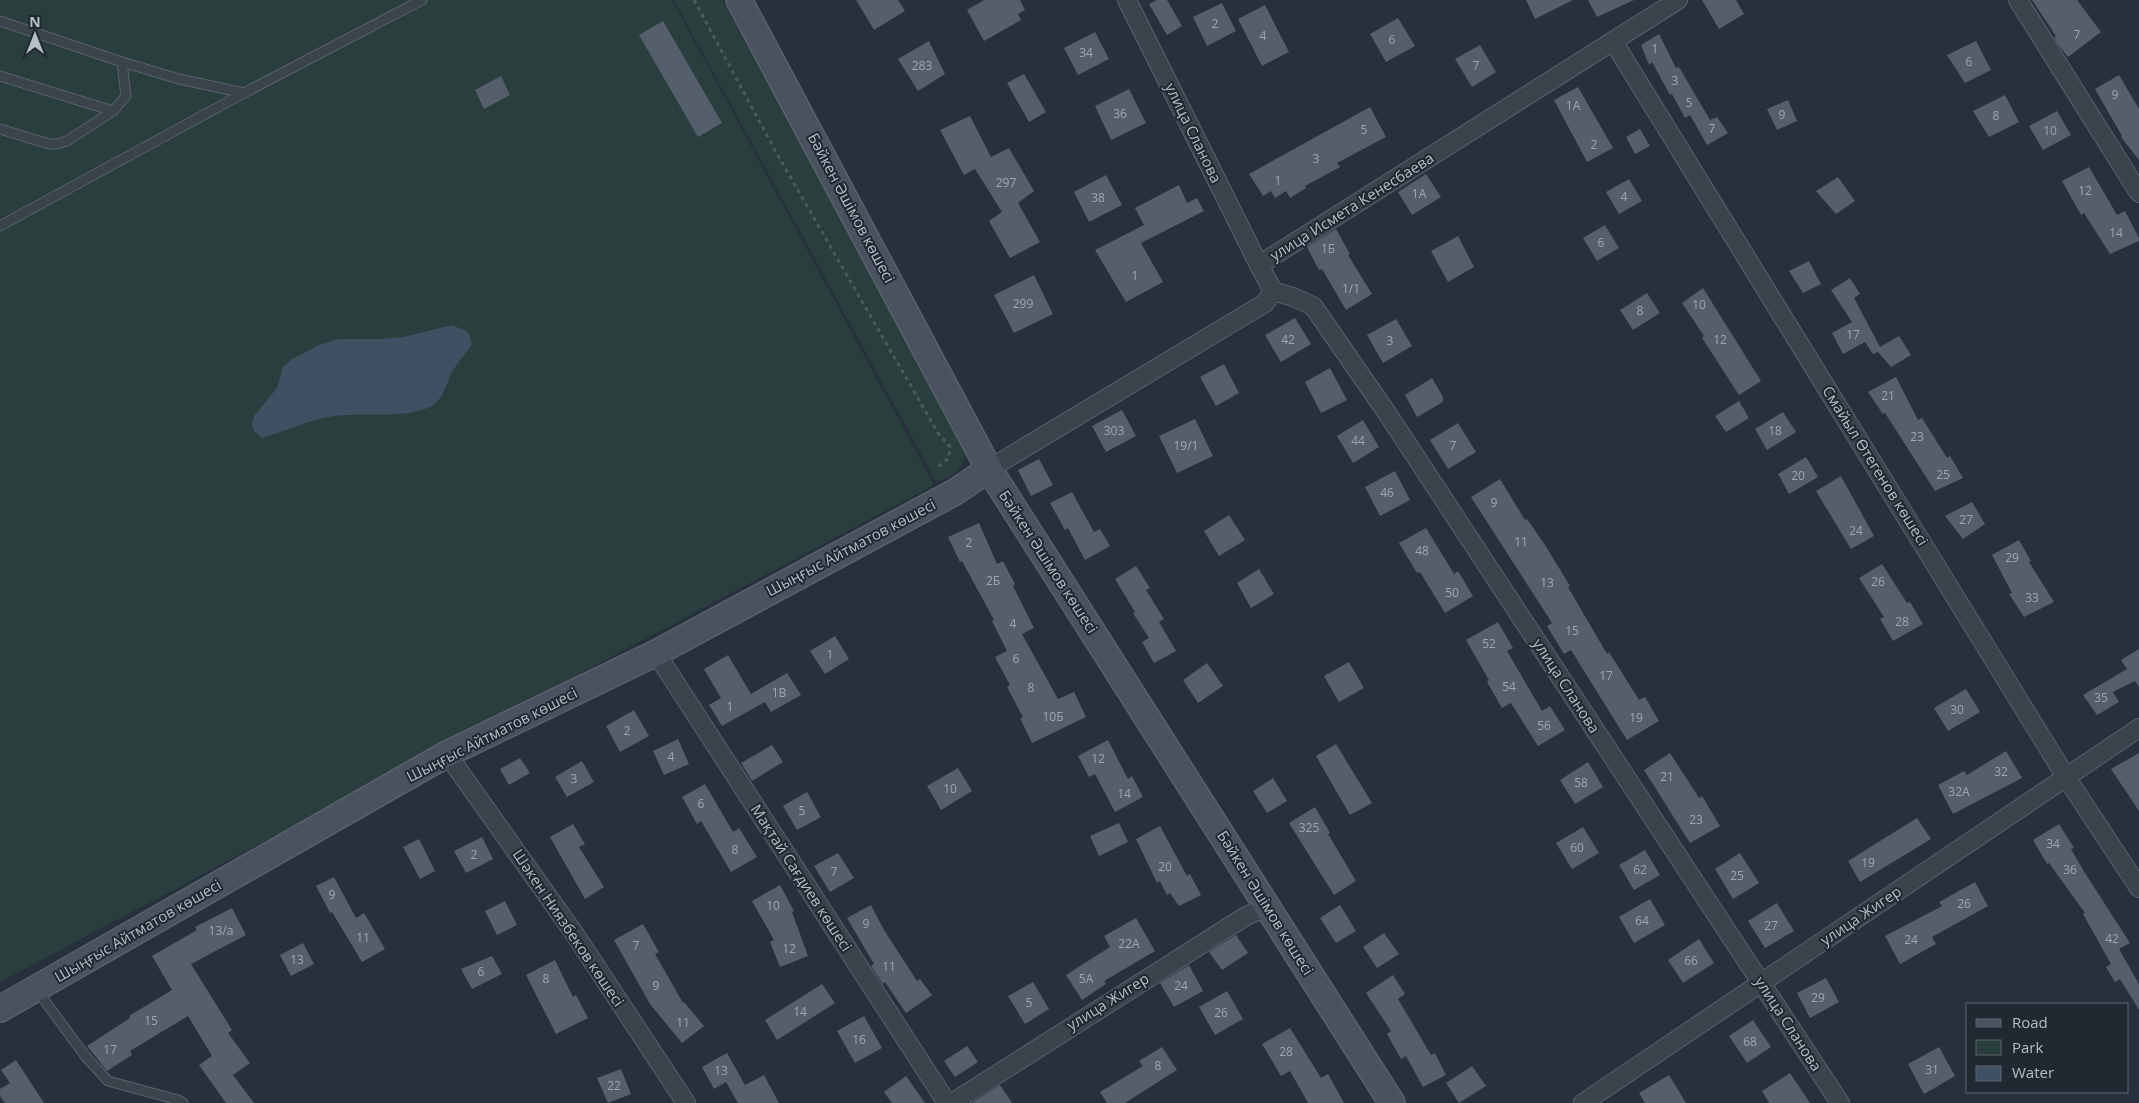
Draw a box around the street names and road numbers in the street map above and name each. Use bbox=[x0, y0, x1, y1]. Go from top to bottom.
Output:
street label: улица Сланова bbox=[1161, 79, 1227, 186]
street label: Бәйкен Әшімов көшесі bbox=[804, 129, 900, 286]
street label: улица Исмета Кенесбаева bbox=[1266, 147, 1437, 265]
street label: Смайыл Өтегенов көшесі bbox=[1818, 382, 1933, 549]
street label: Бәйкен Әшімов көшесі bbox=[995, 486, 1103, 637]
street label: Шыңғыс Айтматов көшесі bbox=[762, 494, 939, 600]
street label: улица Сланова bbox=[1529, 634, 1605, 737]
street label: Шыңғыс Айтматов көшесі bbox=[403, 682, 580, 786]
street label: Мақтай Сағдиев көшесі bbox=[747, 800, 857, 955]
street label: Бәйкен Әшімов көшесі bbox=[1213, 826, 1319, 979]
street label: Шәкен Ниязбеков көшесі bbox=[509, 845, 629, 1010]
street label: Шыңғыс Айтматов көшесі bbox=[50, 874, 225, 986]
street label: улица Жигер bbox=[1816, 881, 1905, 950]
street label: улица Жигер bbox=[1063, 968, 1152, 1034]
street label: улица Сланова bbox=[1751, 972, 1827, 1075]

